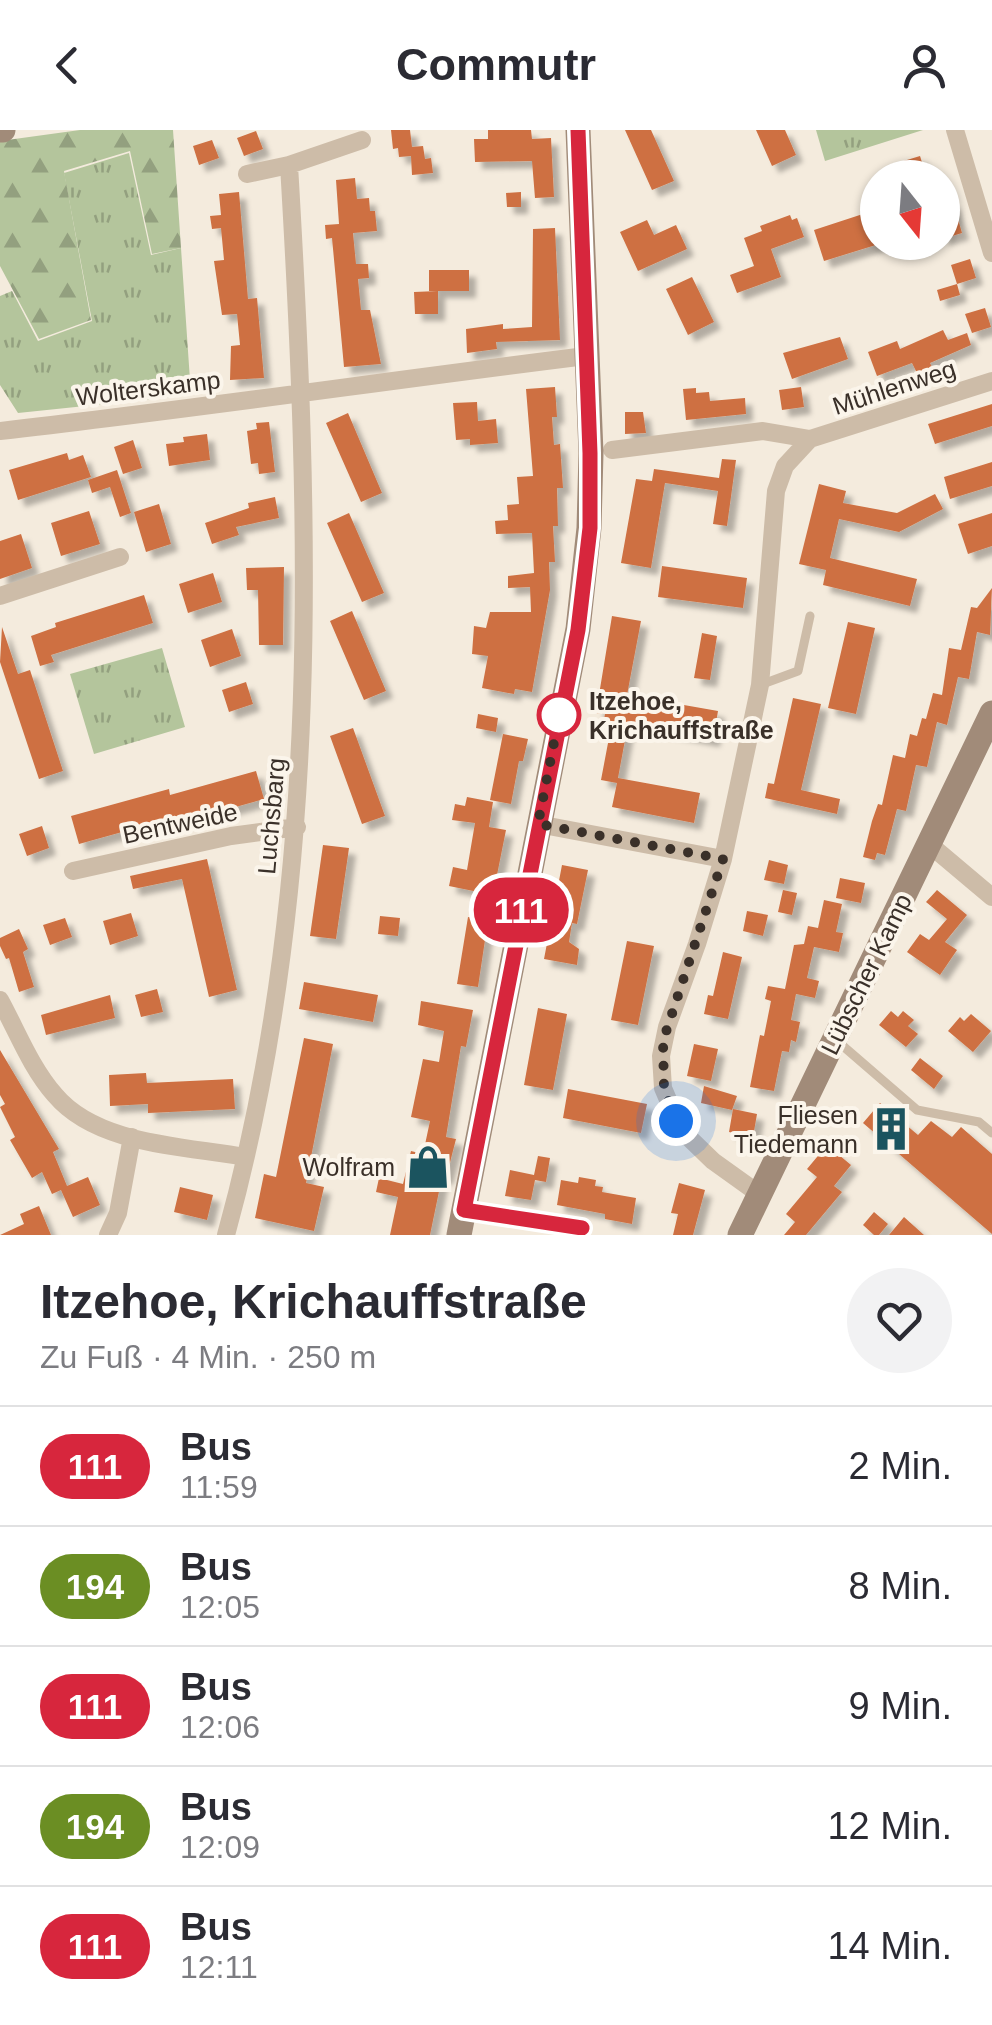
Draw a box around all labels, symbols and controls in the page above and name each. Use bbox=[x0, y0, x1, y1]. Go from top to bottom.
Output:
icon: back bbox=[40, 38, 95, 93]
icon: person bbox=[897, 38, 952, 93]
text: Commutr bbox=[396, 39, 596, 90]
north arrow bbox=[860, 160, 960, 260]
map controls bbox=[860, 160, 960, 260]
street label: Mühlenweg bbox=[829, 354, 959, 420]
street label: Wolterskamp bbox=[74, 365, 222, 411]
place label: Itzehoe, Krichauffstraße bbox=[589, 687, 774, 744]
marker: Itzehoe, Krichauffstraße bbox=[538, 694, 580, 736]
street label: Luchsbarg bbox=[252, 757, 290, 875]
street label: Bentweide bbox=[120, 797, 240, 849]
line badge: 111 bbox=[464, 878, 578, 942]
street label: Lübscher Kamp bbox=[815, 889, 917, 1059]
text: 111 bbox=[494, 891, 548, 930]
your location bbox=[651, 1096, 701, 1146]
place label: Fliesen Tiedemann bbox=[734, 1101, 858, 1158]
building icon: Fliesen Tiedemann bbox=[867, 1105, 915, 1153]
shop icon: Wolfram bbox=[404, 1143, 452, 1191]
place label: Wolfram bbox=[302, 1153, 395, 1181]
button: heart bbox=[847, 1268, 952, 1373]
text: Itzehoe, Krichauffstraße bbox=[40, 1275, 587, 1328]
text: Zu Fuß · 4 Min. · 250 m bbox=[40, 1339, 376, 1375]
text: Bus bbox=[180, 1426, 252, 1468]
text: 2 Min. bbox=[849, 1445, 952, 1487]
text: 111 bbox=[68, 1447, 122, 1486]
text: 11:59 bbox=[180, 1469, 258, 1505]
text: Bus bbox=[180, 1546, 252, 1588]
text: 8 Min. bbox=[849, 1565, 952, 1607]
text: 194 bbox=[66, 1567, 124, 1606]
text: 12:05 bbox=[180, 1589, 260, 1625]
text: Bus bbox=[180, 1666, 252, 1708]
text: 9 Min. bbox=[849, 1685, 952, 1727]
text: 111 bbox=[68, 1687, 122, 1726]
text: 12:06 bbox=[180, 1709, 260, 1745]
text: Bus bbox=[180, 1786, 252, 1828]
text: 12 Min. bbox=[827, 1805, 952, 1847]
text: 194 bbox=[66, 1807, 124, 1846]
text: 12:09 bbox=[180, 1829, 260, 1865]
text: Bus bbox=[180, 1906, 252, 1948]
text: 14 Min. bbox=[827, 1925, 952, 1967]
text: 111 bbox=[68, 1927, 122, 1966]
text: 12:11 bbox=[180, 1949, 258, 1985]

